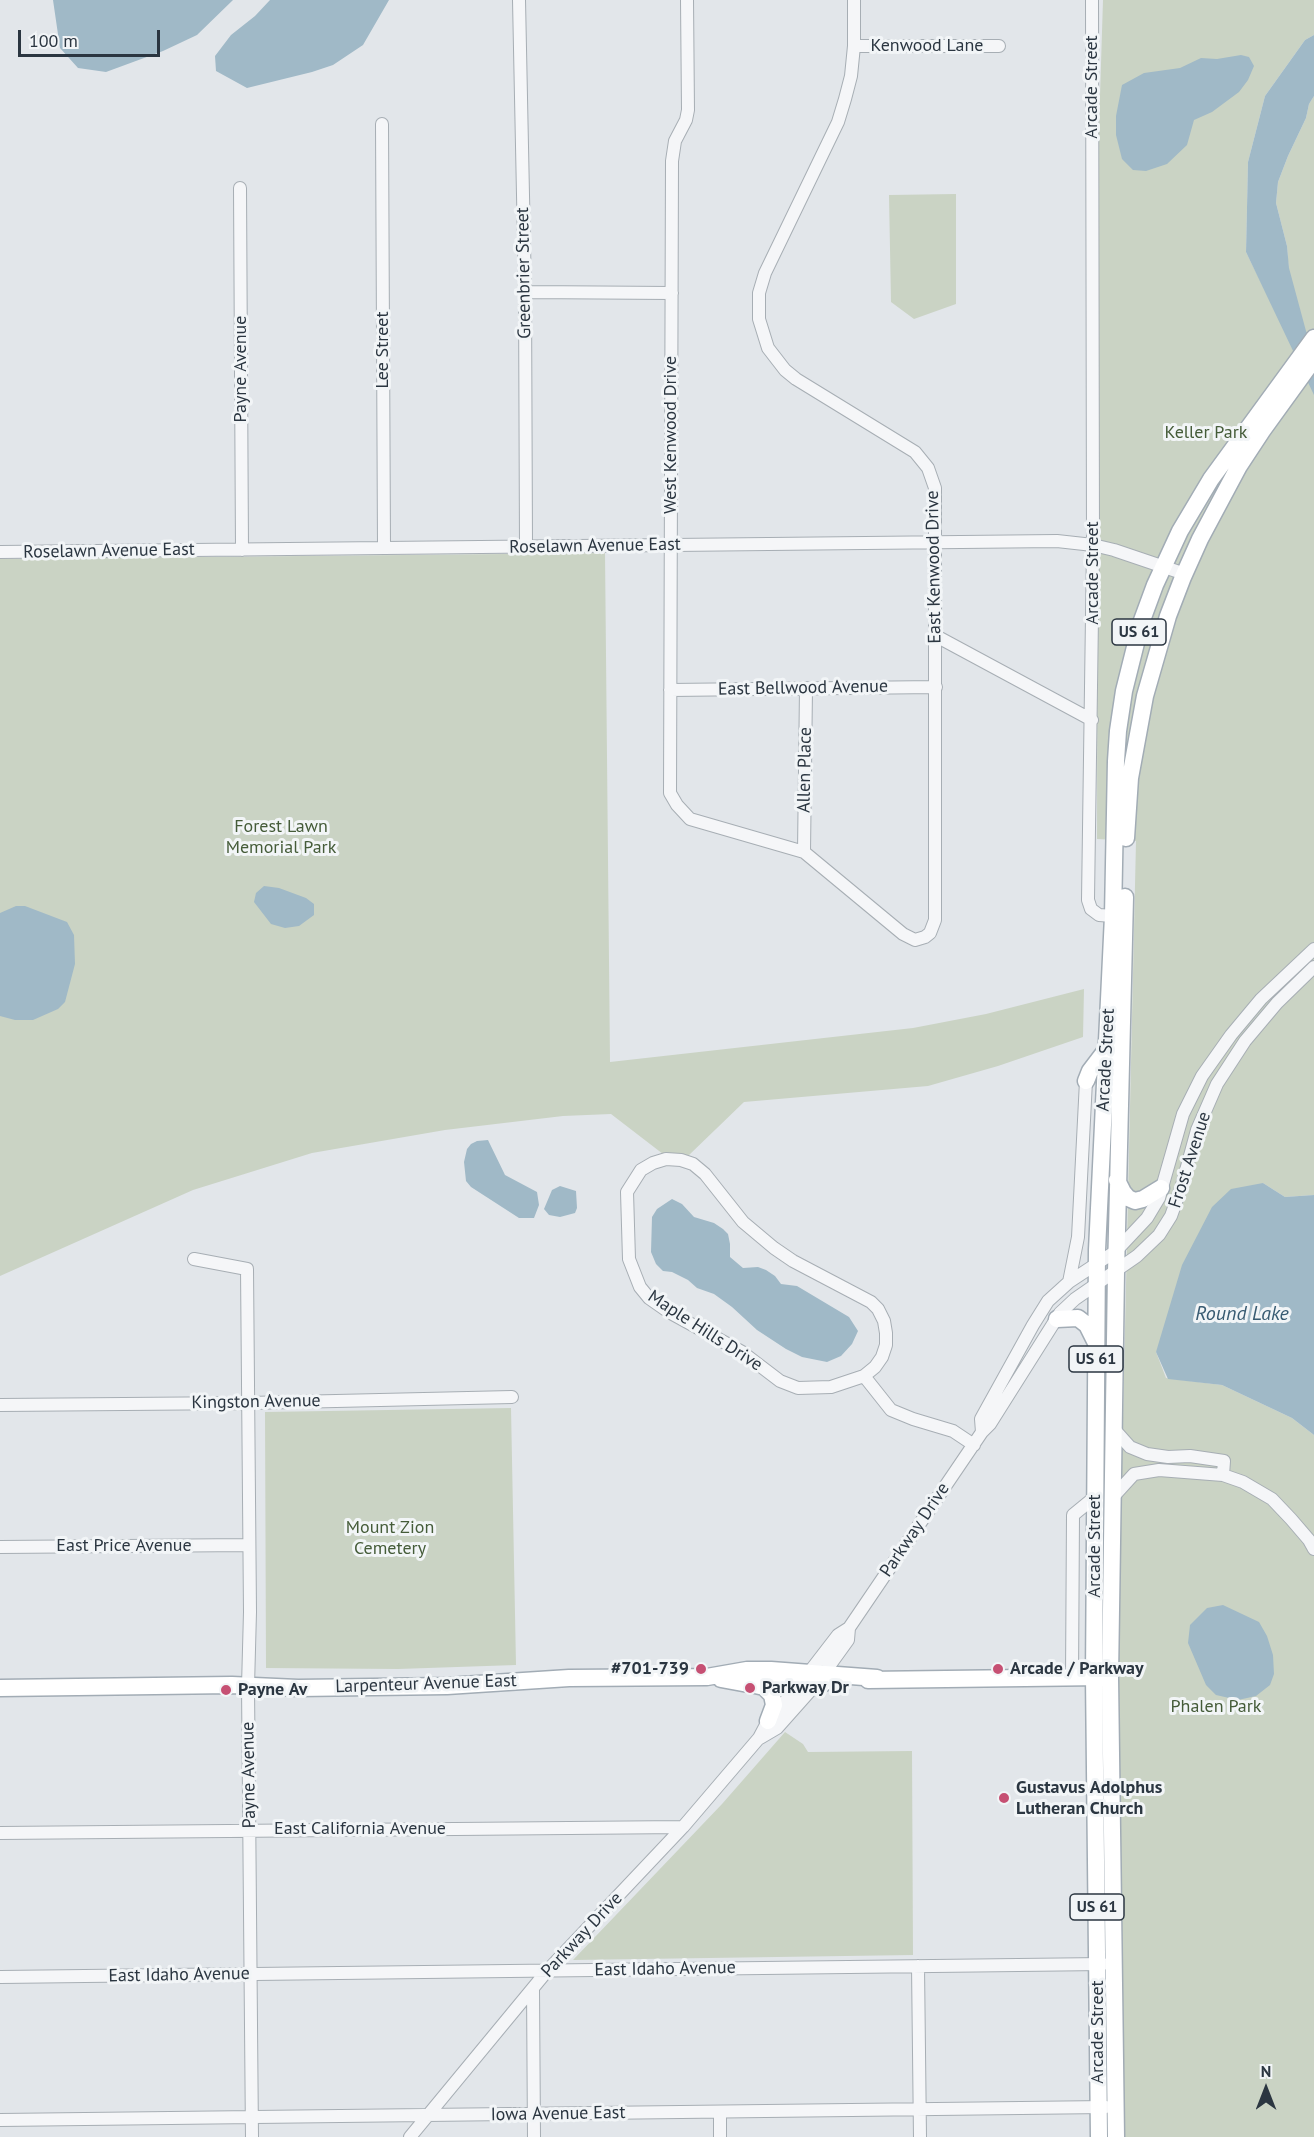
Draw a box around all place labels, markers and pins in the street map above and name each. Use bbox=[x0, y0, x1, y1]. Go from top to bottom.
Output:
place label: #701-739 bbox=[611, 1658, 689, 1680]
place label: Arcade / Parkway bbox=[1010, 1658, 1144, 1680]
marker: #701-739 bbox=[694, 1662, 708, 1676]
marker: Arcade / Parkway bbox=[991, 1662, 1005, 1676]
place label: Parkway Dr bbox=[762, 1677, 849, 1699]
place label: Payne Av bbox=[238, 1679, 307, 1701]
marker: Parkway Dr bbox=[743, 1681, 757, 1695]
marker: Payne Av bbox=[219, 1683, 233, 1697]
place label: Gustavus Adolphus Lutheran Church bbox=[1016, 1777, 1162, 1820]
marker: Gustavus Adolphus Lutheran Church bbox=[997, 1791, 1011, 1805]

